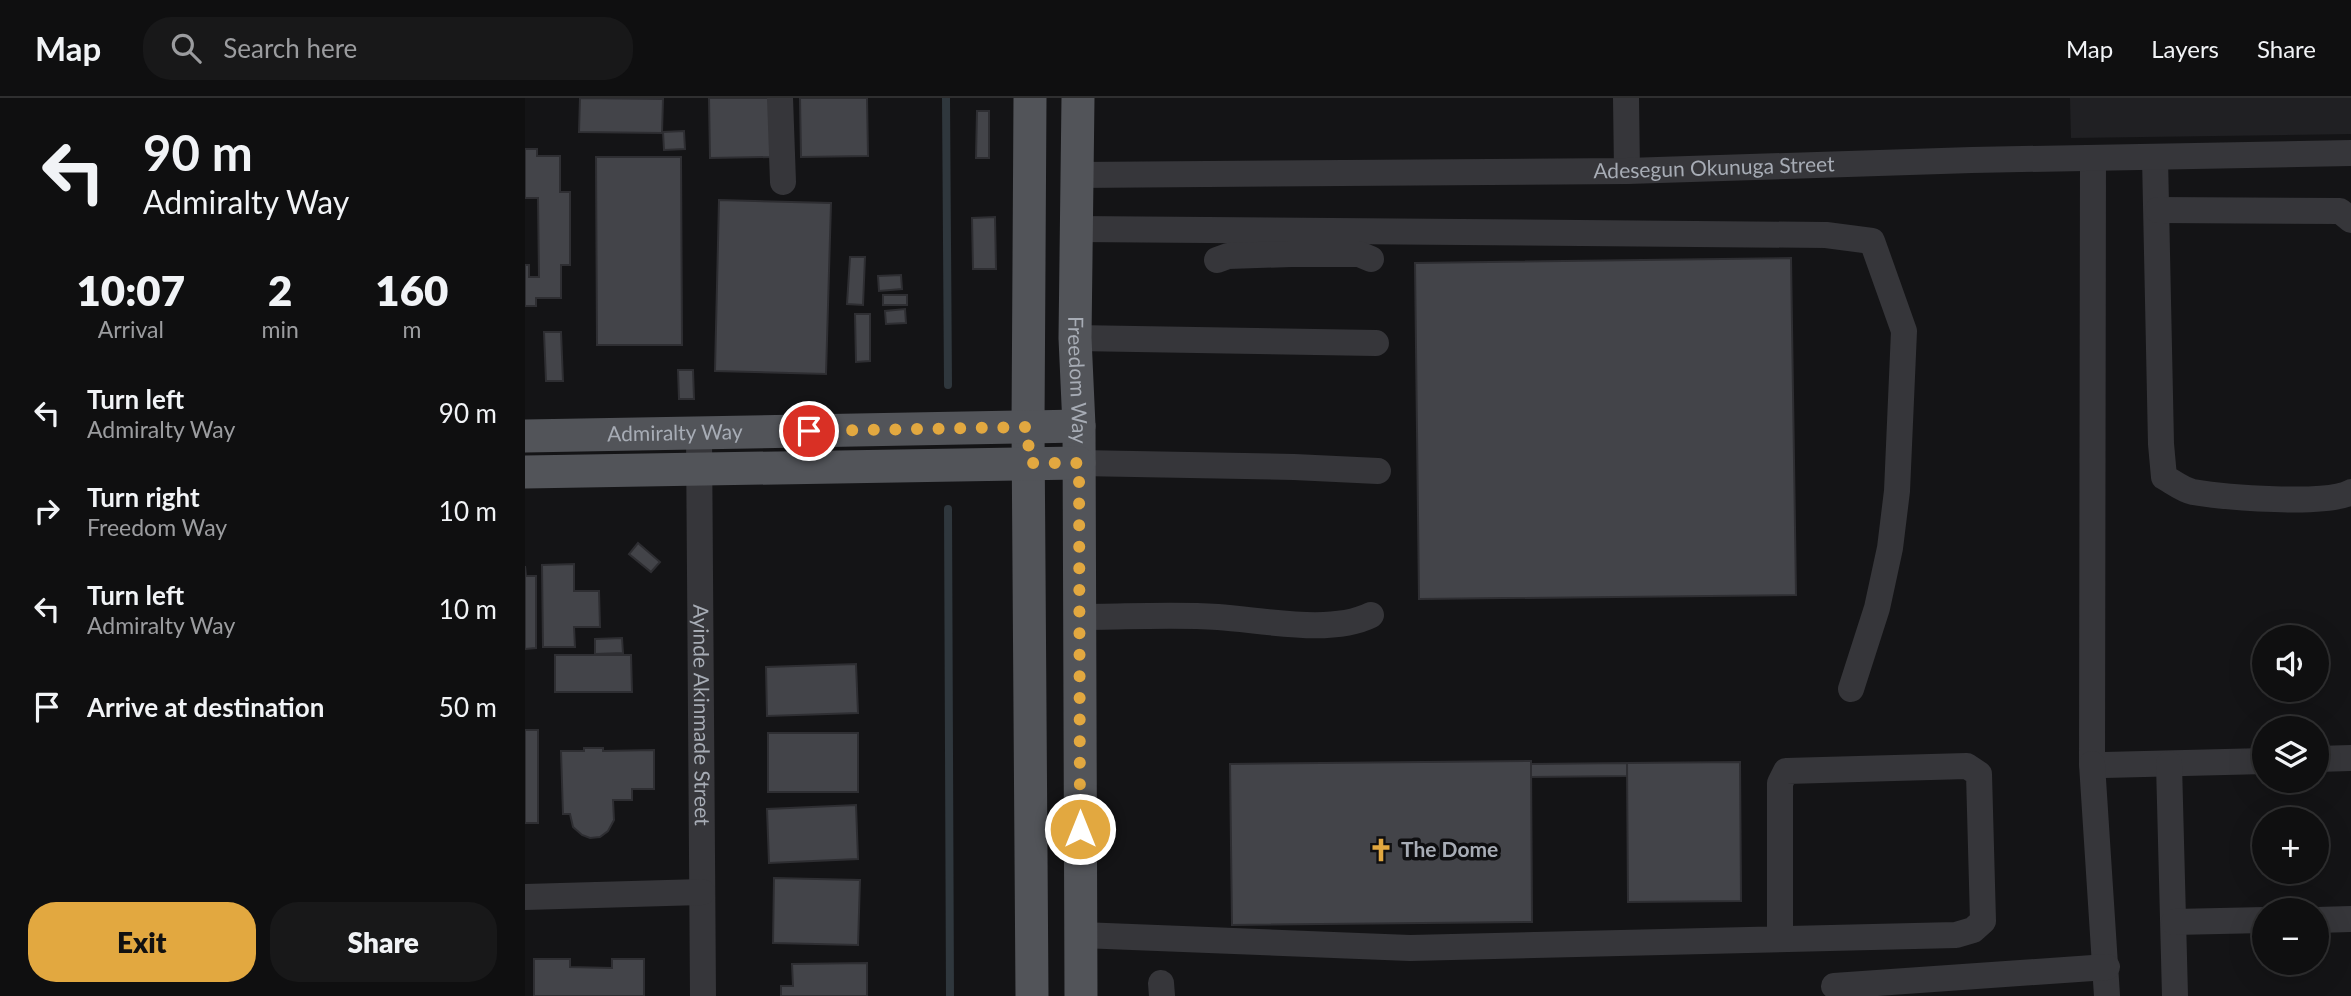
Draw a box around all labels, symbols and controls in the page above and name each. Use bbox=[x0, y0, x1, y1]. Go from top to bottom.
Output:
search box bbox=[143, 17, 633, 80]
text: Map bbox=[35, 28, 101, 68]
icon: search bbox=[167, 29, 205, 67]
text: Search here bbox=[223, 32, 357, 64]
text: Map bbox=[2066, 34, 2113, 63]
text: Layers bbox=[2151, 34, 2219, 63]
text: Share bbox=[2257, 34, 2316, 63]
text: 90 m bbox=[143, 123, 253, 181]
icon: left bbox=[28, 126, 119, 217]
street label: Adesegun Okunuga Street bbox=[1593, 150, 1835, 182]
text: Admiralty Way bbox=[143, 182, 349, 221]
text: 10:07 bbox=[77, 265, 185, 315]
text: 2 bbox=[268, 265, 292, 315]
text: 160 bbox=[375, 265, 448, 315]
text: Arrival bbox=[98, 315, 164, 343]
text: min bbox=[262, 315, 299, 343]
text: m bbox=[402, 315, 421, 343]
street label: Freedom Way bbox=[1064, 316, 1093, 444]
text: Turn left bbox=[87, 383, 184, 415]
icon: left bbox=[28, 394, 66, 432]
text: 90 m bbox=[439, 397, 497, 429]
pin bbox=[779, 401, 839, 461]
icon: arrive bbox=[790, 412, 828, 450]
text: Admiralty Way bbox=[87, 415, 235, 443]
street label: Admiralty Way bbox=[607, 418, 743, 446]
text: Turn right bbox=[87, 481, 200, 513]
icon: right bbox=[28, 492, 66, 530]
text: 10 m bbox=[439, 495, 497, 527]
text: Freedom Way bbox=[87, 513, 227, 541]
text: Turn left bbox=[87, 579, 184, 611]
icon: left bbox=[28, 590, 66, 628]
text: 10 m bbox=[439, 593, 497, 625]
street label: Ayinde Akinmade Street bbox=[689, 604, 716, 826]
text: Admiralty Way bbox=[87, 611, 235, 639]
map controls bbox=[2252, 625, 2329, 975]
button: sound bbox=[2252, 625, 2329, 702]
icon: arrive bbox=[28, 688, 66, 726]
text: Arrive at destination bbox=[87, 691, 324, 723]
text: 50 m bbox=[439, 691, 497, 723]
button: layers bbox=[2252, 716, 2329, 793]
position arrow bbox=[1043, 792, 1117, 866]
button: + bbox=[2252, 807, 2329, 884]
church icon: The Dome bbox=[1367, 836, 1395, 864]
place label: The Dome bbox=[1401, 836, 1498, 861]
button: − bbox=[2252, 898, 2329, 975]
button: Exit bbox=[28, 902, 256, 982]
button: Share bbox=[270, 902, 497, 982]

